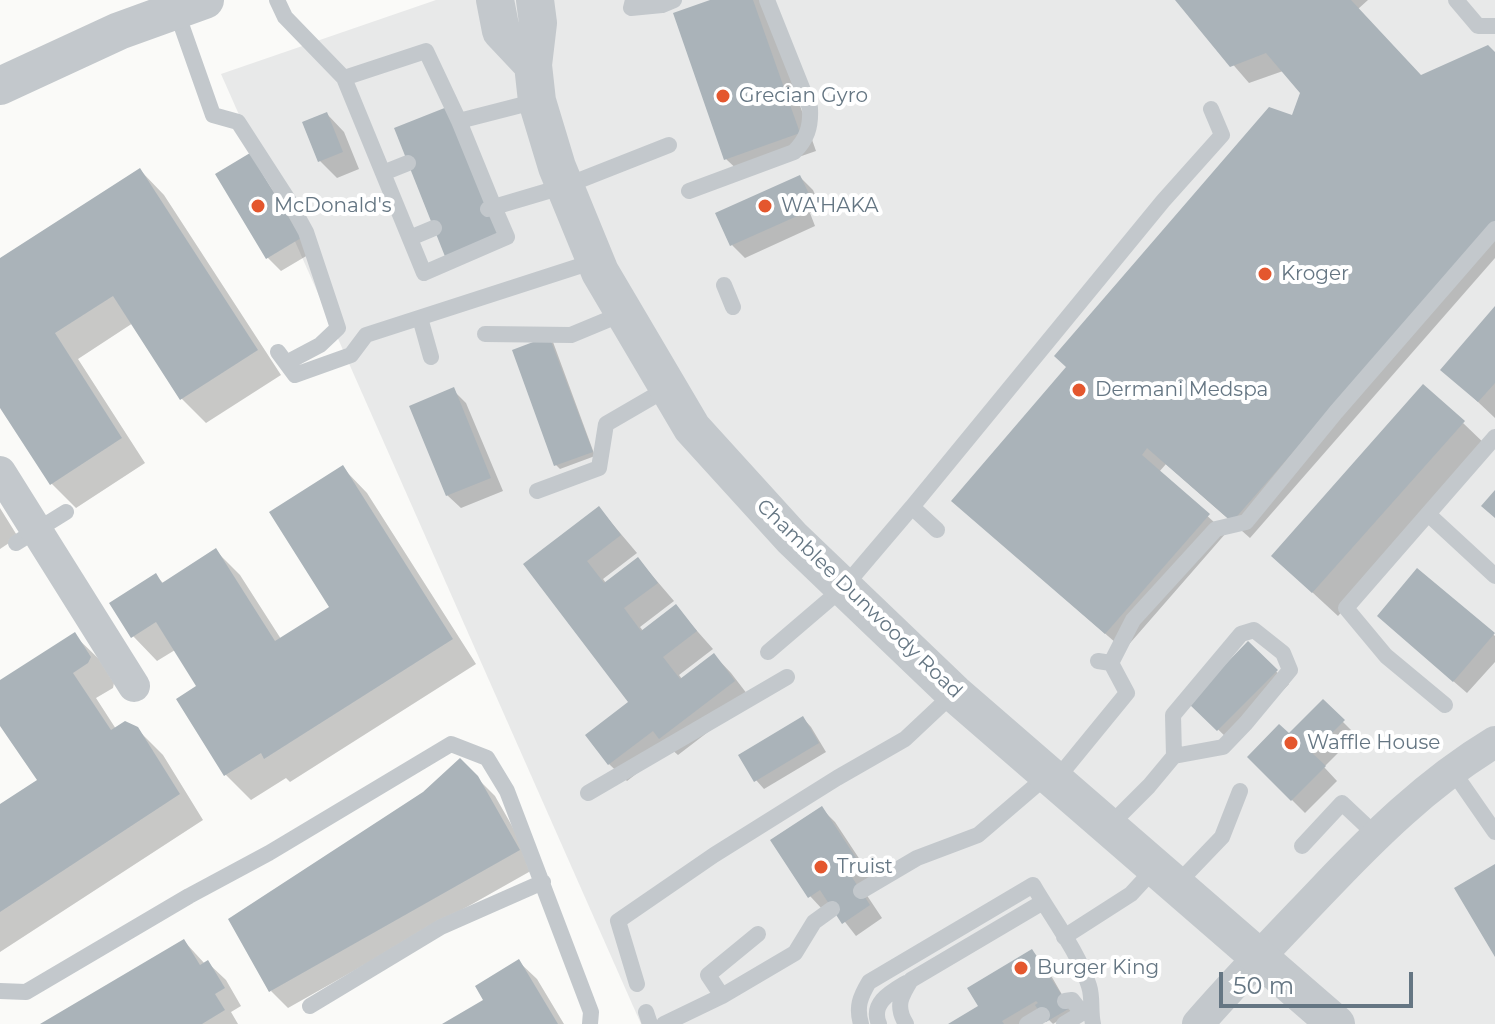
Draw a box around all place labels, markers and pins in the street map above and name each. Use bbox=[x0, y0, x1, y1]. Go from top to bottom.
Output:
place label: Grecian Gyro bbox=[739, 84, 868, 108]
marker: Grecian Gyro bbox=[714, 87, 732, 105]
place label: McDonald's bbox=[274, 194, 391, 218]
place label: WA'HAKA bbox=[781, 194, 879, 218]
marker: McDonald's bbox=[249, 197, 267, 215]
marker: WA'HAKA bbox=[756, 197, 774, 215]
place label: Kroger bbox=[1281, 262, 1349, 286]
marker: Kroger bbox=[1256, 265, 1274, 283]
place label: Dermani Medspa bbox=[1095, 378, 1268, 402]
marker: Dermani Medspa bbox=[1070, 381, 1088, 399]
place label: Waffle House bbox=[1307, 731, 1440, 755]
marker: Waffle House bbox=[1282, 734, 1300, 752]
place label: Truist bbox=[837, 855, 893, 879]
marker: Truist bbox=[812, 858, 830, 876]
place label: Burger King bbox=[1037, 956, 1159, 980]
marker: Burger King bbox=[1012, 959, 1030, 977]

